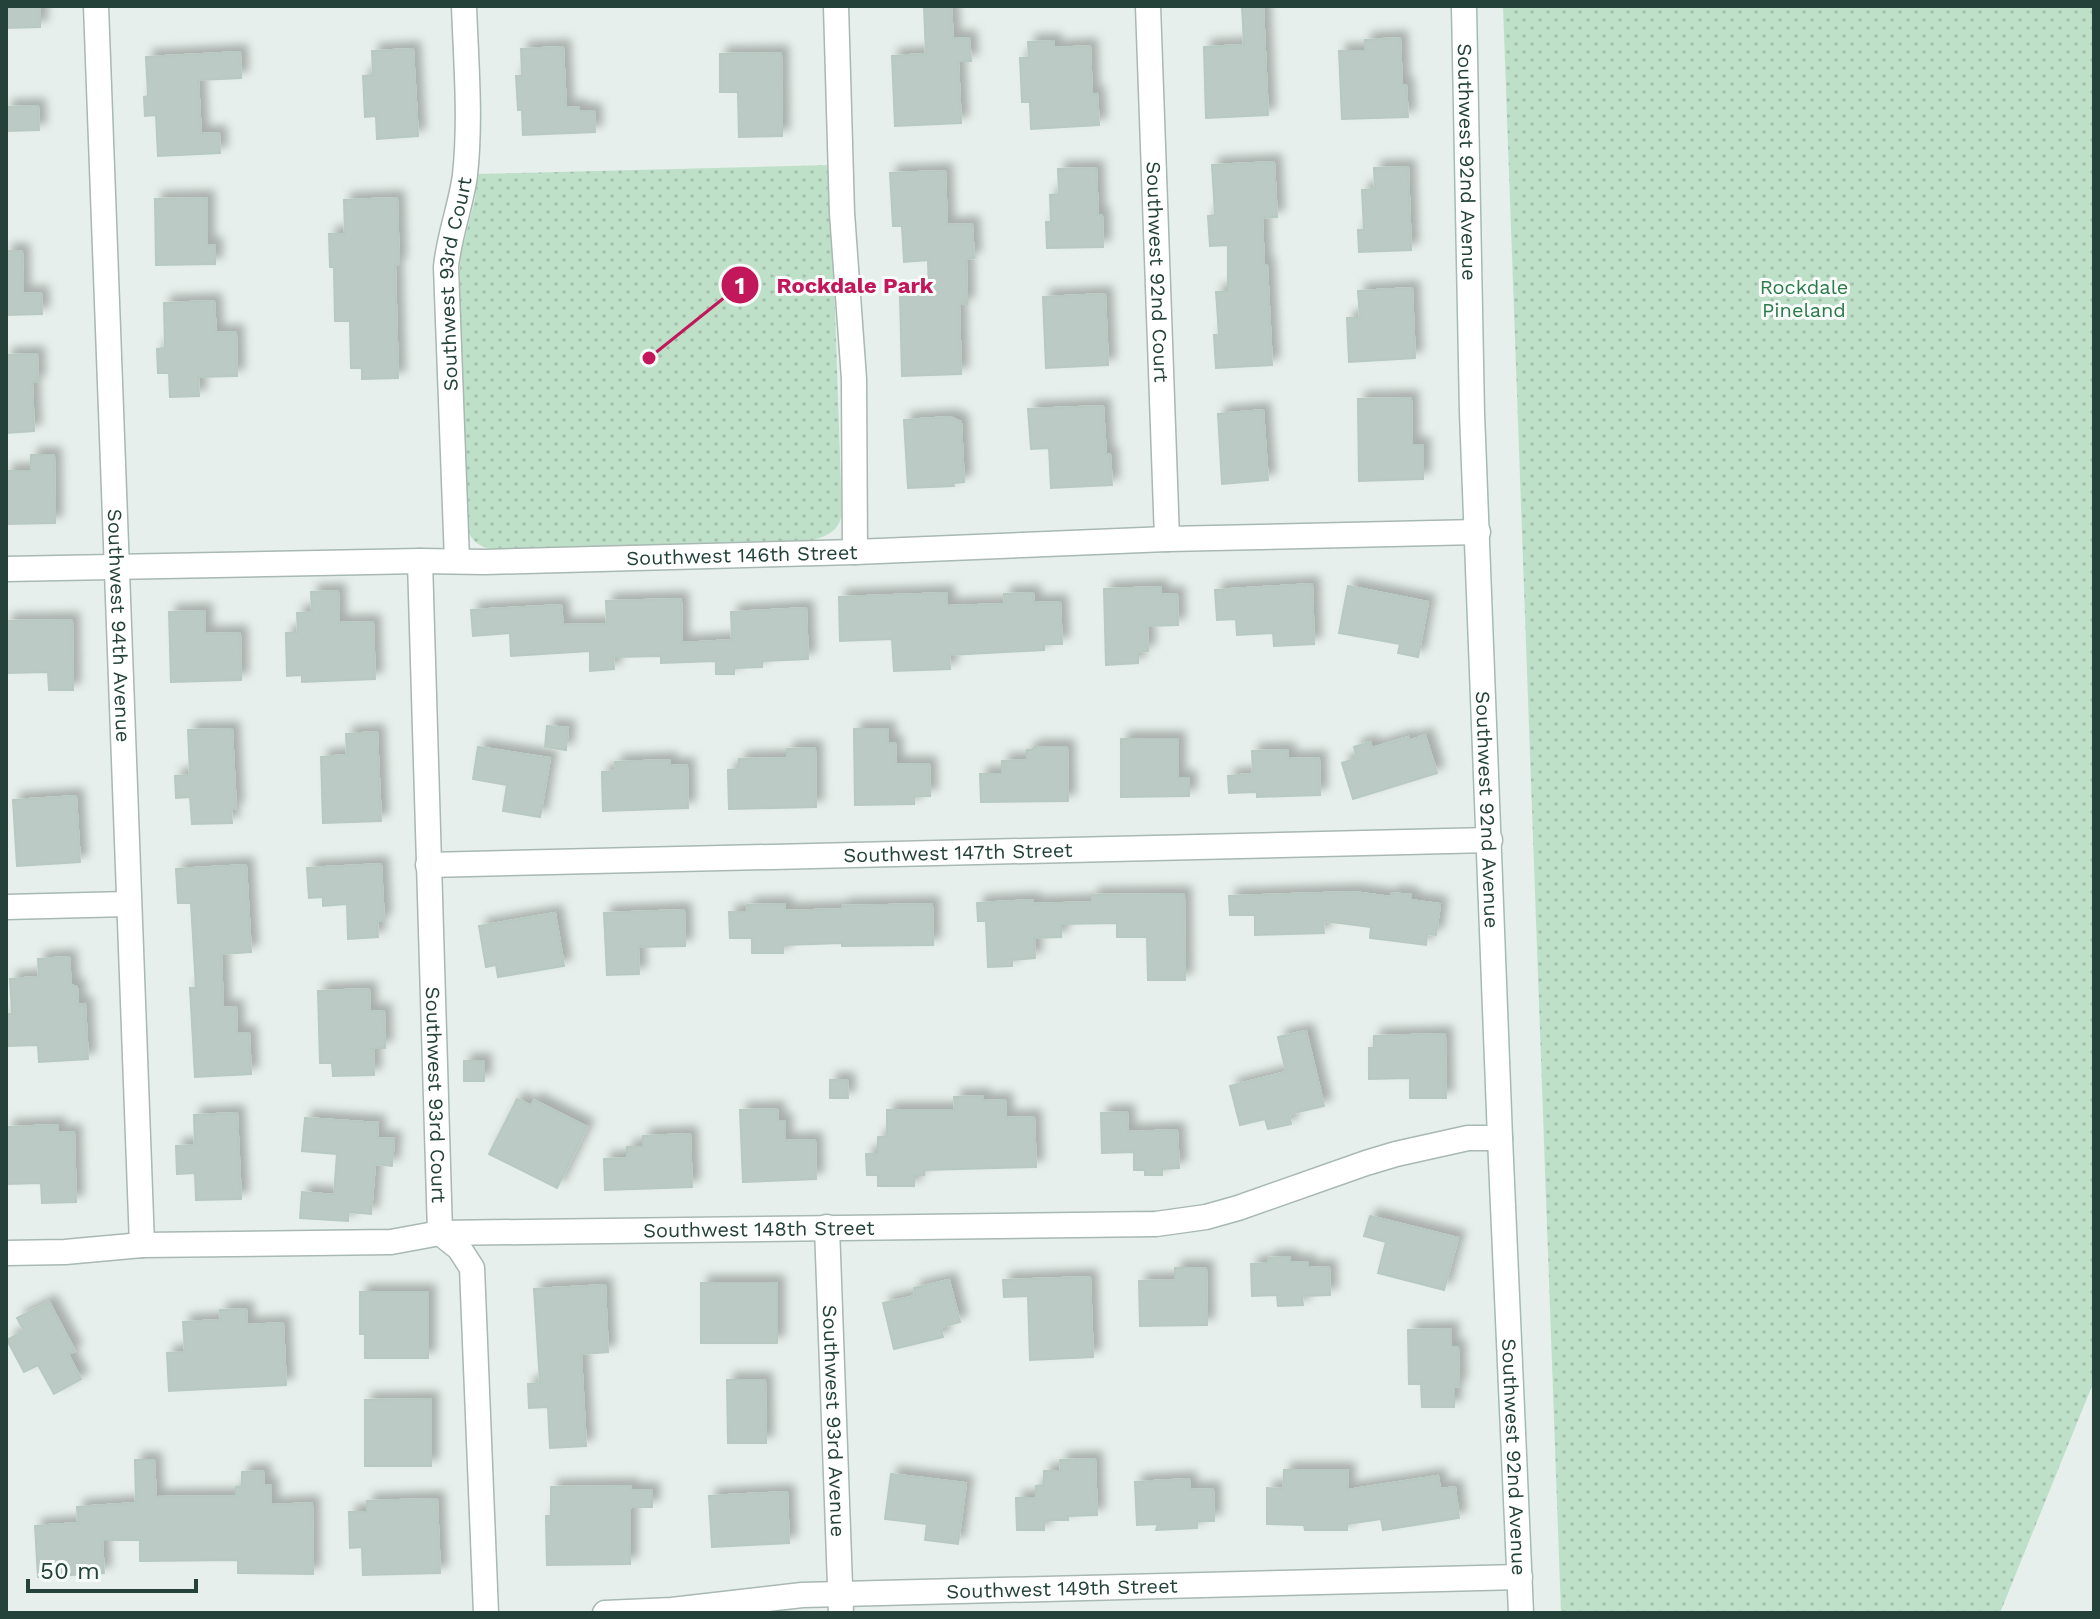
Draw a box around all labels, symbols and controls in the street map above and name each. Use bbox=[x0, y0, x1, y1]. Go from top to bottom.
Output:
street label: Southwest 92nd Avenue bbox=[1453, 43, 1481, 281]
street label: Southwest 92nd Court bbox=[1142, 161, 1173, 383]
street label: Southwest 93rd Court bbox=[434, 174, 477, 392]
callout: Rockdale Park bbox=[720, 262, 949, 308]
text: 1 bbox=[735, 272, 745, 300]
text: Rockdale Park bbox=[776, 273, 934, 298]
park label: Rockdale Pineland bbox=[1760, 275, 1848, 322]
street label: Southwest 94th Avenue bbox=[103, 508, 135, 743]
street label: Southwest 146th Street bbox=[626, 540, 858, 570]
street label: Southwest 92nd Avenue bbox=[1471, 691, 1504, 929]
street label: Southwest 147th Street bbox=[843, 838, 1073, 867]
street label: Southwest 93rd Court bbox=[421, 986, 451, 1204]
street label: Southwest 148th Street bbox=[643, 1216, 875, 1242]
street label: Southwest 93rd Avenue bbox=[818, 1304, 850, 1537]
street label: Southwest 92nd Avenue bbox=[1497, 1338, 1531, 1576]
scale bar bbox=[28, 1543, 196, 1593]
text: 50 m bbox=[40, 1557, 100, 1585]
street label: Southwest 149th Street bbox=[946, 1574, 1179, 1603]

